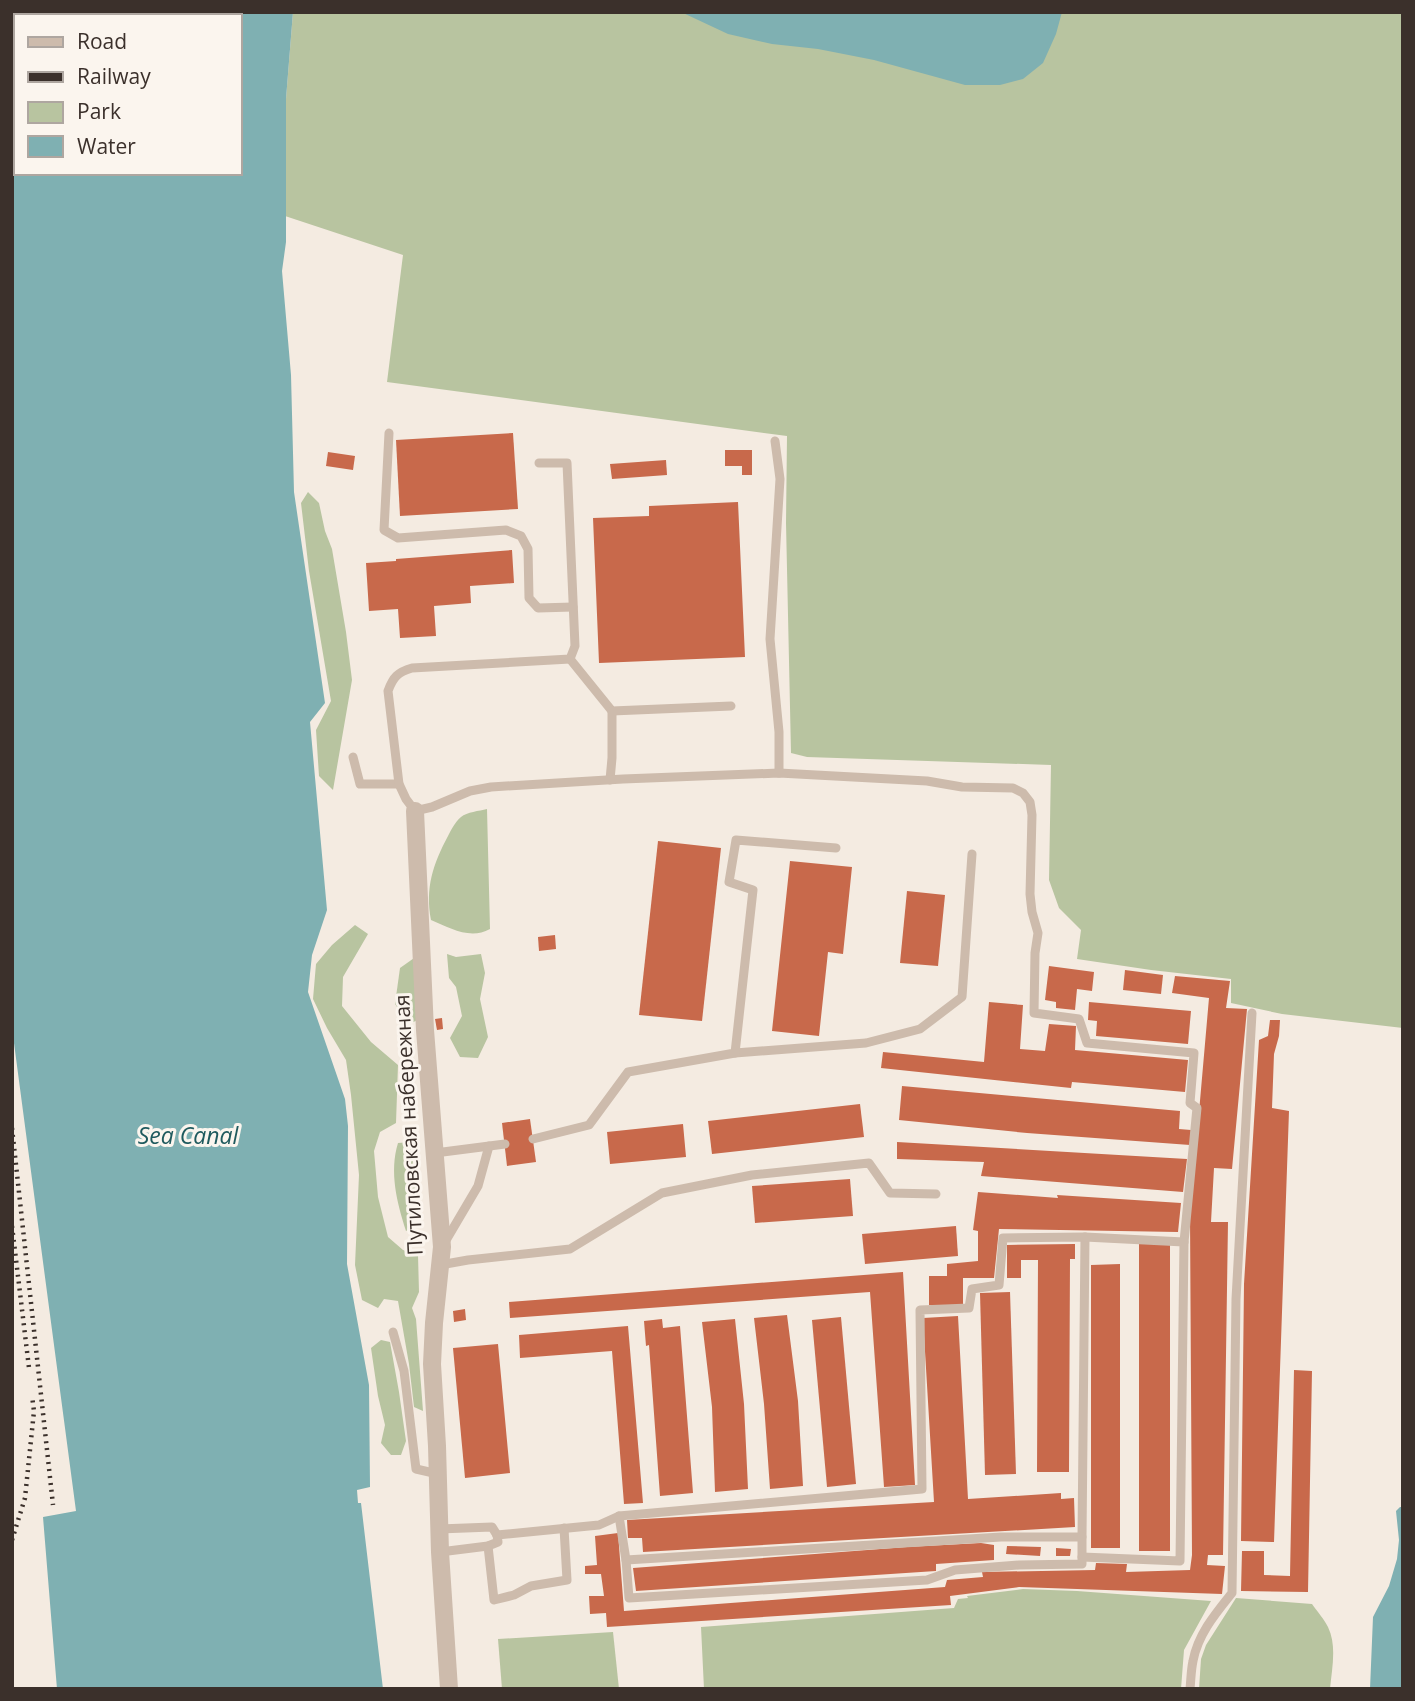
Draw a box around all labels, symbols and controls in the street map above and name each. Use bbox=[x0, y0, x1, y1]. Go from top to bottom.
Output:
legend bbox=[14, 14, 242, 175]
text: Road bbox=[77, 27, 127, 55]
text: Railway bbox=[77, 62, 151, 90]
text: Park bbox=[77, 97, 121, 125]
text: Water bbox=[77, 132, 136, 160]
street label: Путиловская набережная bbox=[387, 994, 429, 1256]
water label: Sea Canal bbox=[138, 1119, 239, 1151]

